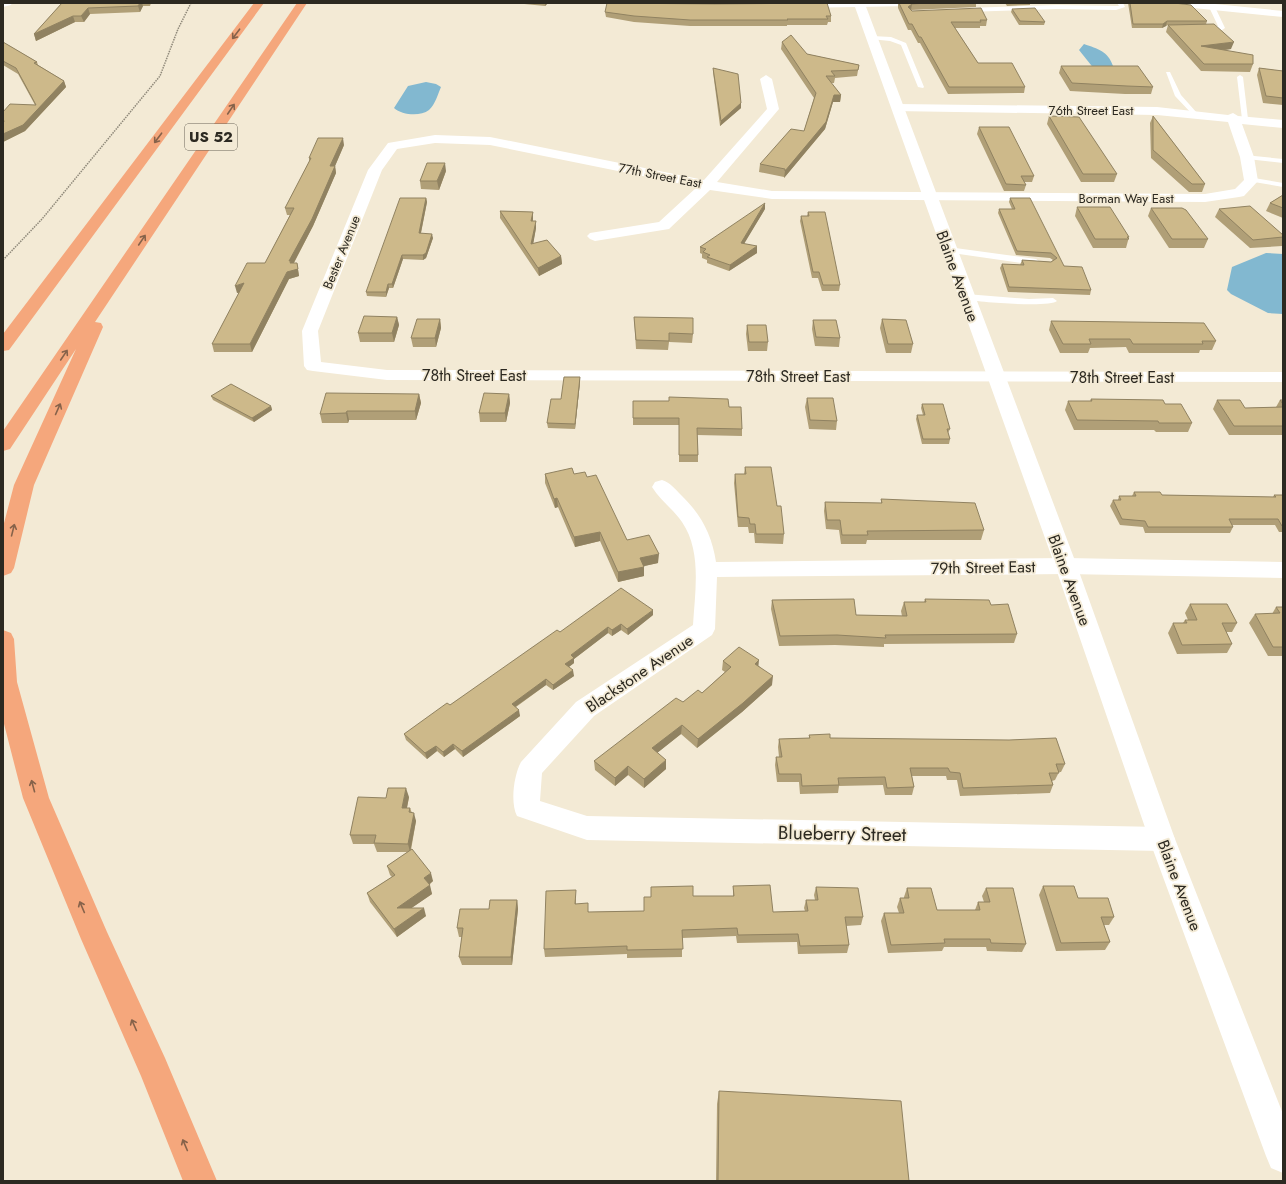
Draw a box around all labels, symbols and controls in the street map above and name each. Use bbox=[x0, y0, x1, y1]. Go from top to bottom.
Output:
one-way arrow bbox=[232, 29, 240, 40]
street label: 76th Street East bbox=[1049, 101, 1134, 120]
one-way arrow bbox=[227, 103, 235, 114]
road number: US 52 bbox=[185, 124, 237, 150]
one-way arrow bbox=[154, 133, 162, 144]
street label: 77th Street East bbox=[617, 158, 704, 193]
street label: Borman Way East bbox=[1078, 189, 1174, 208]
street label: Bester Avenue bbox=[318, 212, 365, 292]
street label: Blaine Avenue bbox=[930, 227, 985, 325]
one-way arrow bbox=[138, 234, 146, 245]
one-way arrow bbox=[60, 349, 68, 360]
street label: 78th Street East bbox=[422, 364, 526, 387]
street label: 78th Street East bbox=[746, 365, 850, 388]
street label: 78th Street East bbox=[1070, 366, 1174, 389]
one-way arrow bbox=[55, 404, 62, 416]
one-way arrow bbox=[9, 524, 17, 537]
street label: Blaine Avenue bbox=[1042, 531, 1097, 629]
street label: 79th Street East bbox=[931, 555, 1036, 580]
street label: Blackstone Avenue bbox=[581, 629, 698, 718]
one-way arrow bbox=[28, 780, 36, 793]
street label: Blueberry Street bbox=[778, 819, 907, 848]
street label: Blaine Avenue bbox=[1152, 836, 1207, 934]
one-way arrow bbox=[77, 901, 85, 913]
one-way arrow bbox=[130, 1020, 137, 1032]
one-way arrow bbox=[181, 1139, 189, 1151]

